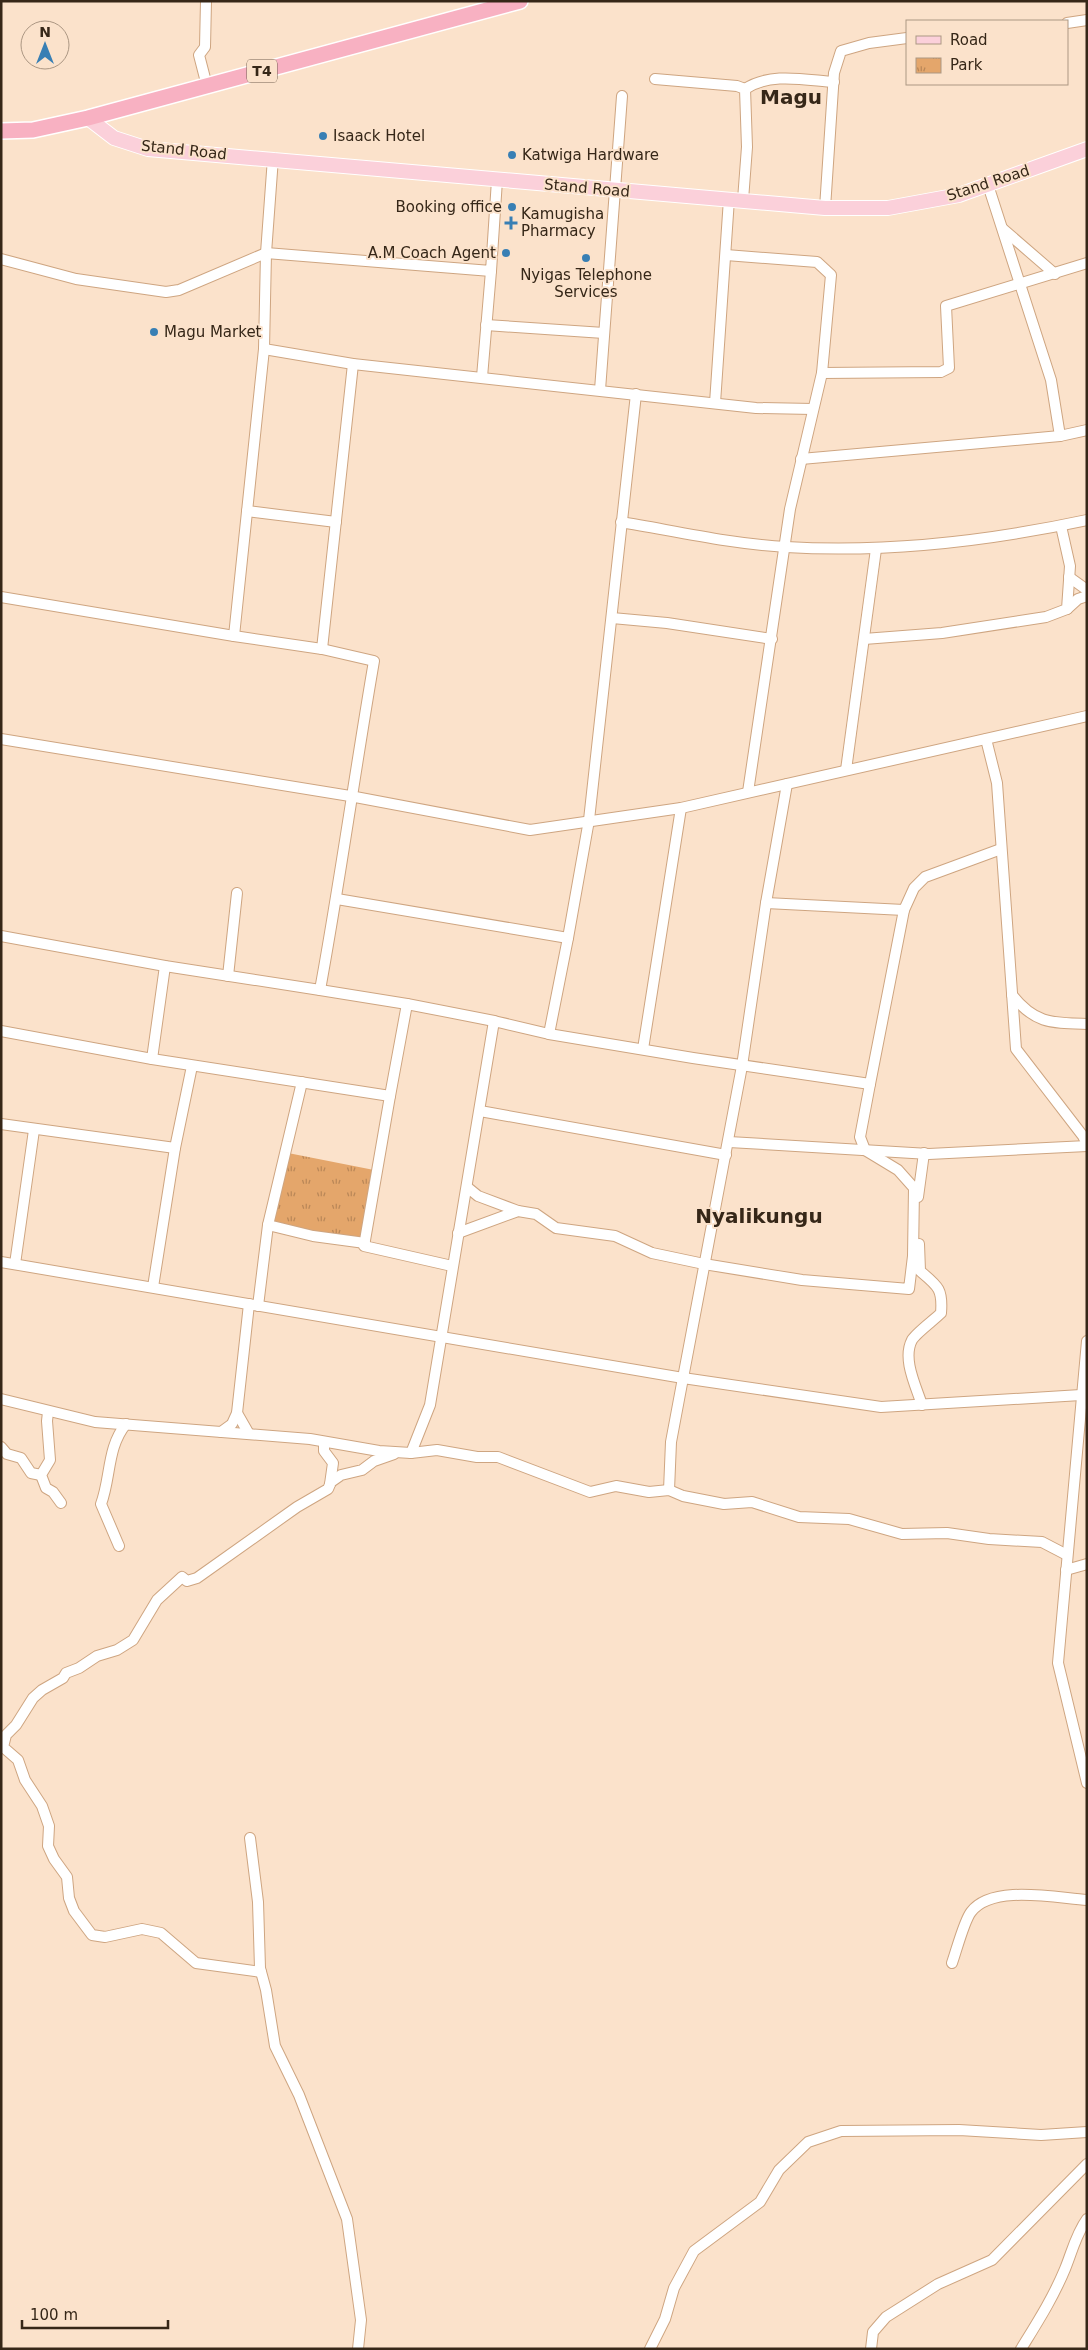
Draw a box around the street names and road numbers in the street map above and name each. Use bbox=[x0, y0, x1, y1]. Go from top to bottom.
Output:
road number: T4 bbox=[247, 59, 277, 82]
street label: Stand Road bbox=[140, 137, 228, 163]
street label: Stand Road bbox=[944, 161, 1032, 205]
street label: Stand Road bbox=[543, 175, 631, 201]

